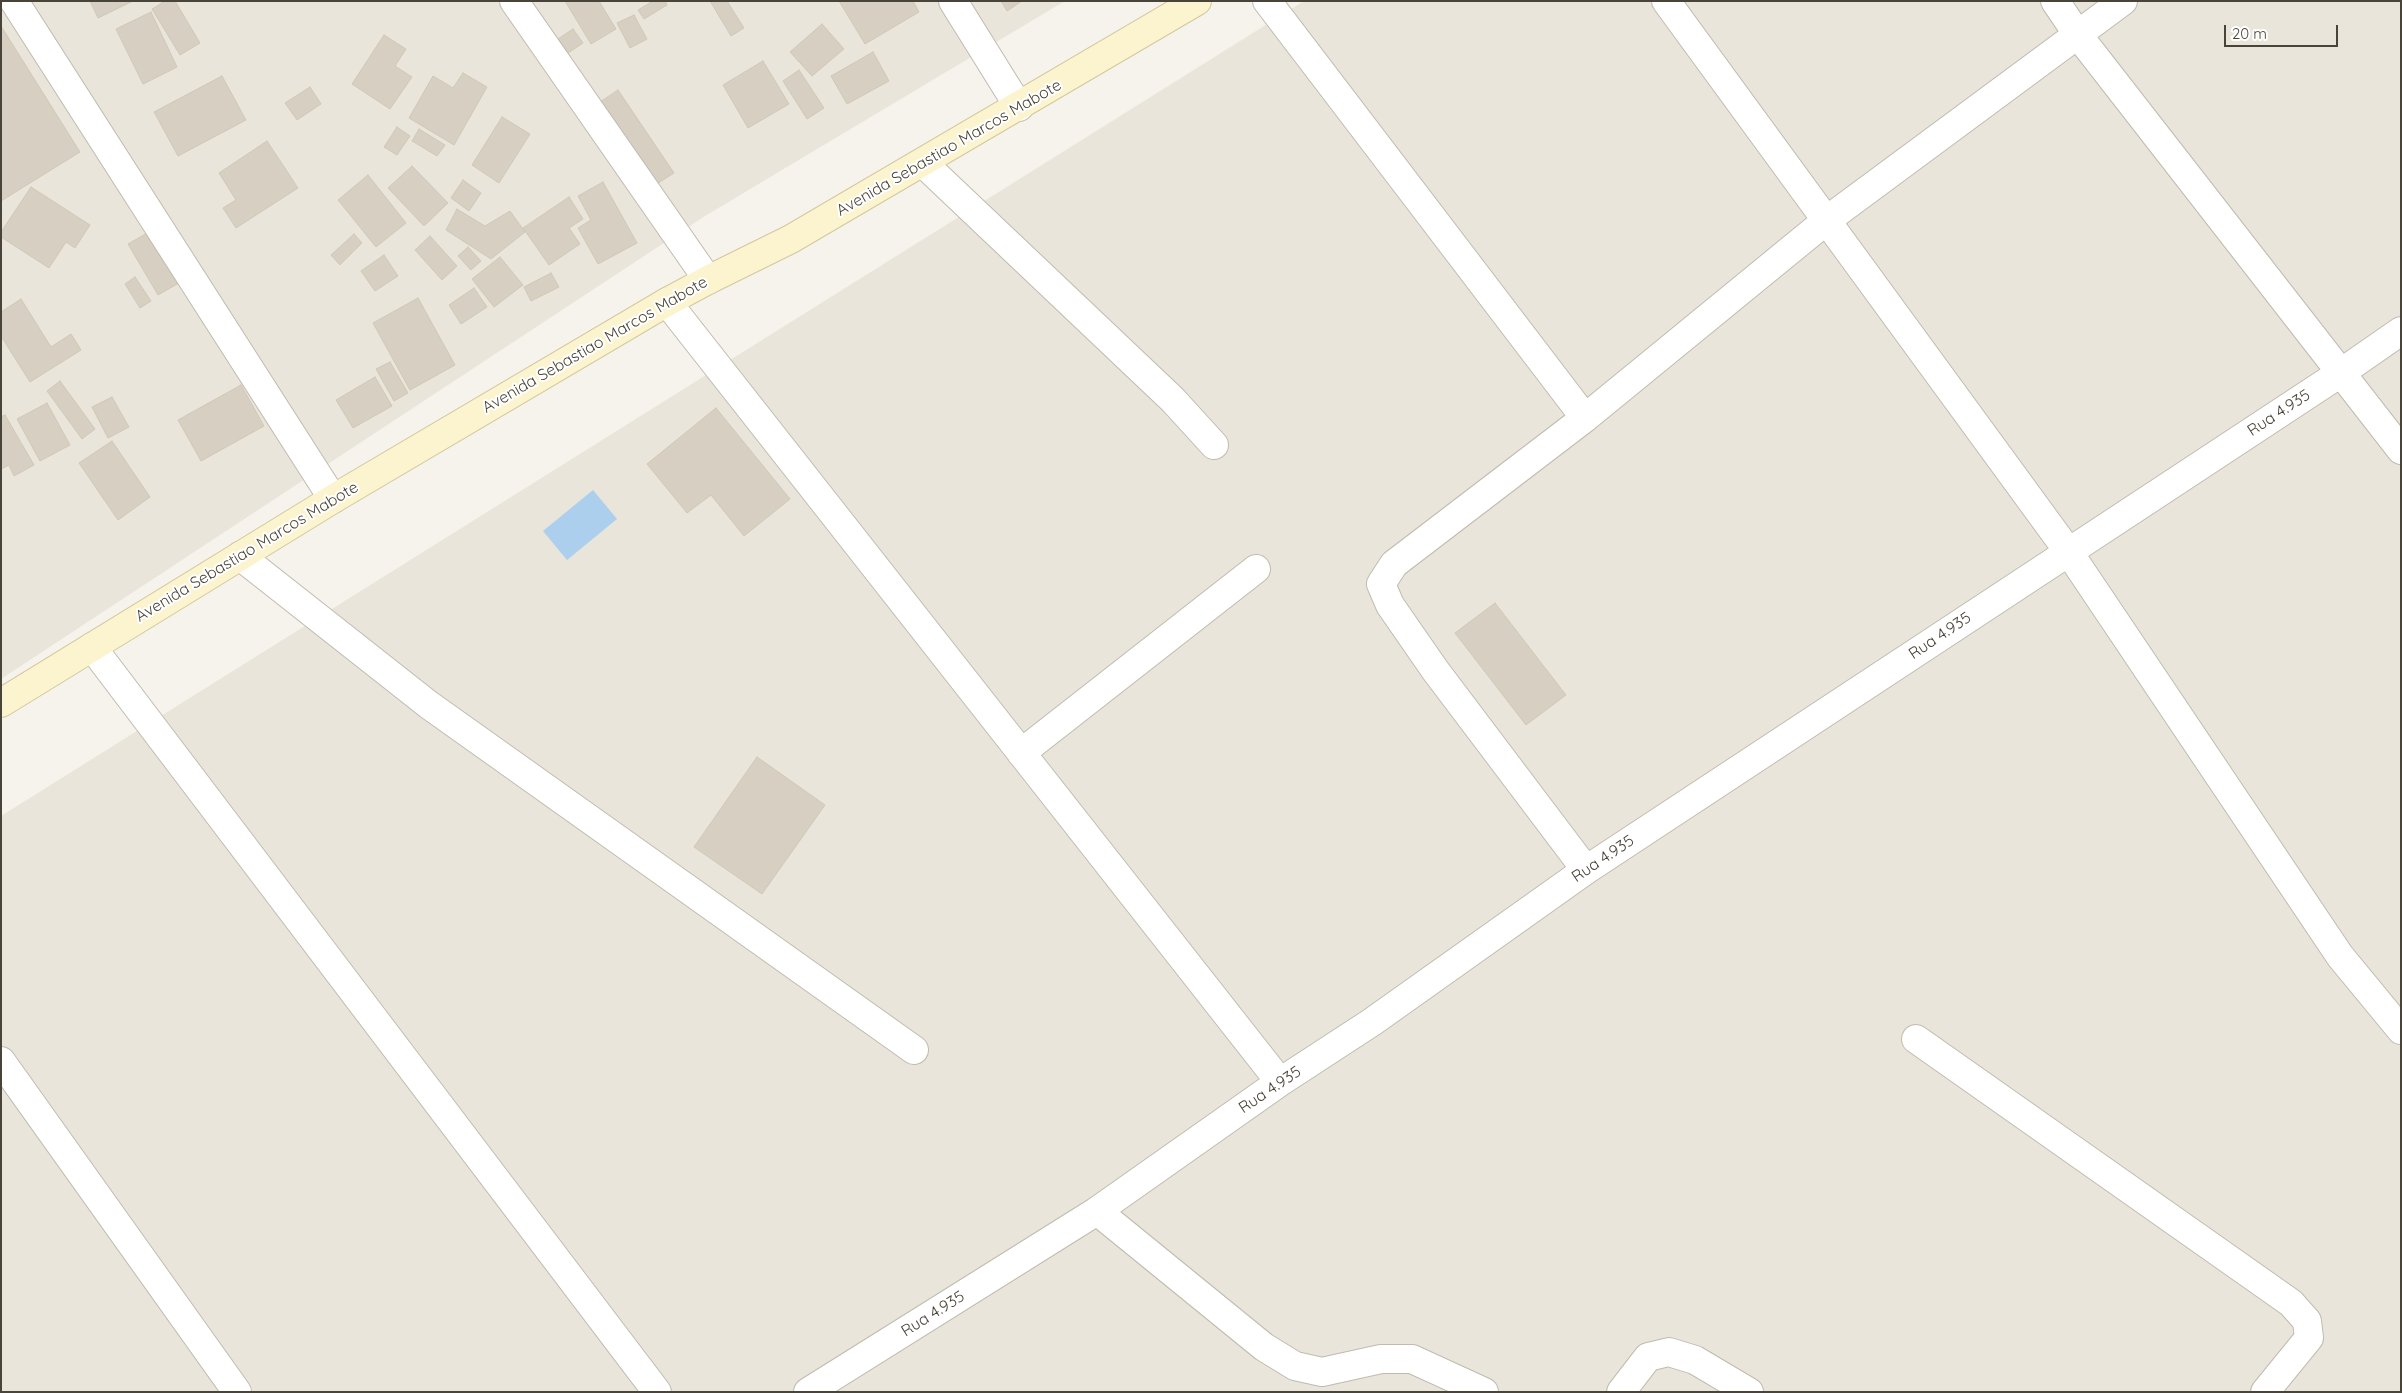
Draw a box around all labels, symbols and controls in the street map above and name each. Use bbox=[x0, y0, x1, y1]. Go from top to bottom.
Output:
scale bar bbox=[2227, 15, 2341, 47]
text: 20 m bbox=[2232, 24, 2267, 43]
street label: Avenida Sebastiao Marcos Mabote bbox=[833, 76, 1065, 220]
street label: Avenida Sebastiao Marcos Mabote bbox=[479, 273, 711, 417]
street label: Rua 4.935 bbox=[2244, 386, 2314, 440]
street label: Avenida Sebastiao Marcos Mabote bbox=[132, 478, 362, 626]
street label: Rua 4.935 bbox=[1905, 608, 1975, 664]
street label: Rua 4.935 bbox=[1568, 831, 1638, 887]
street label: Rua 4.935 bbox=[1235, 1062, 1305, 1118]
street label: Rua 4.935 bbox=[898, 1287, 968, 1341]

